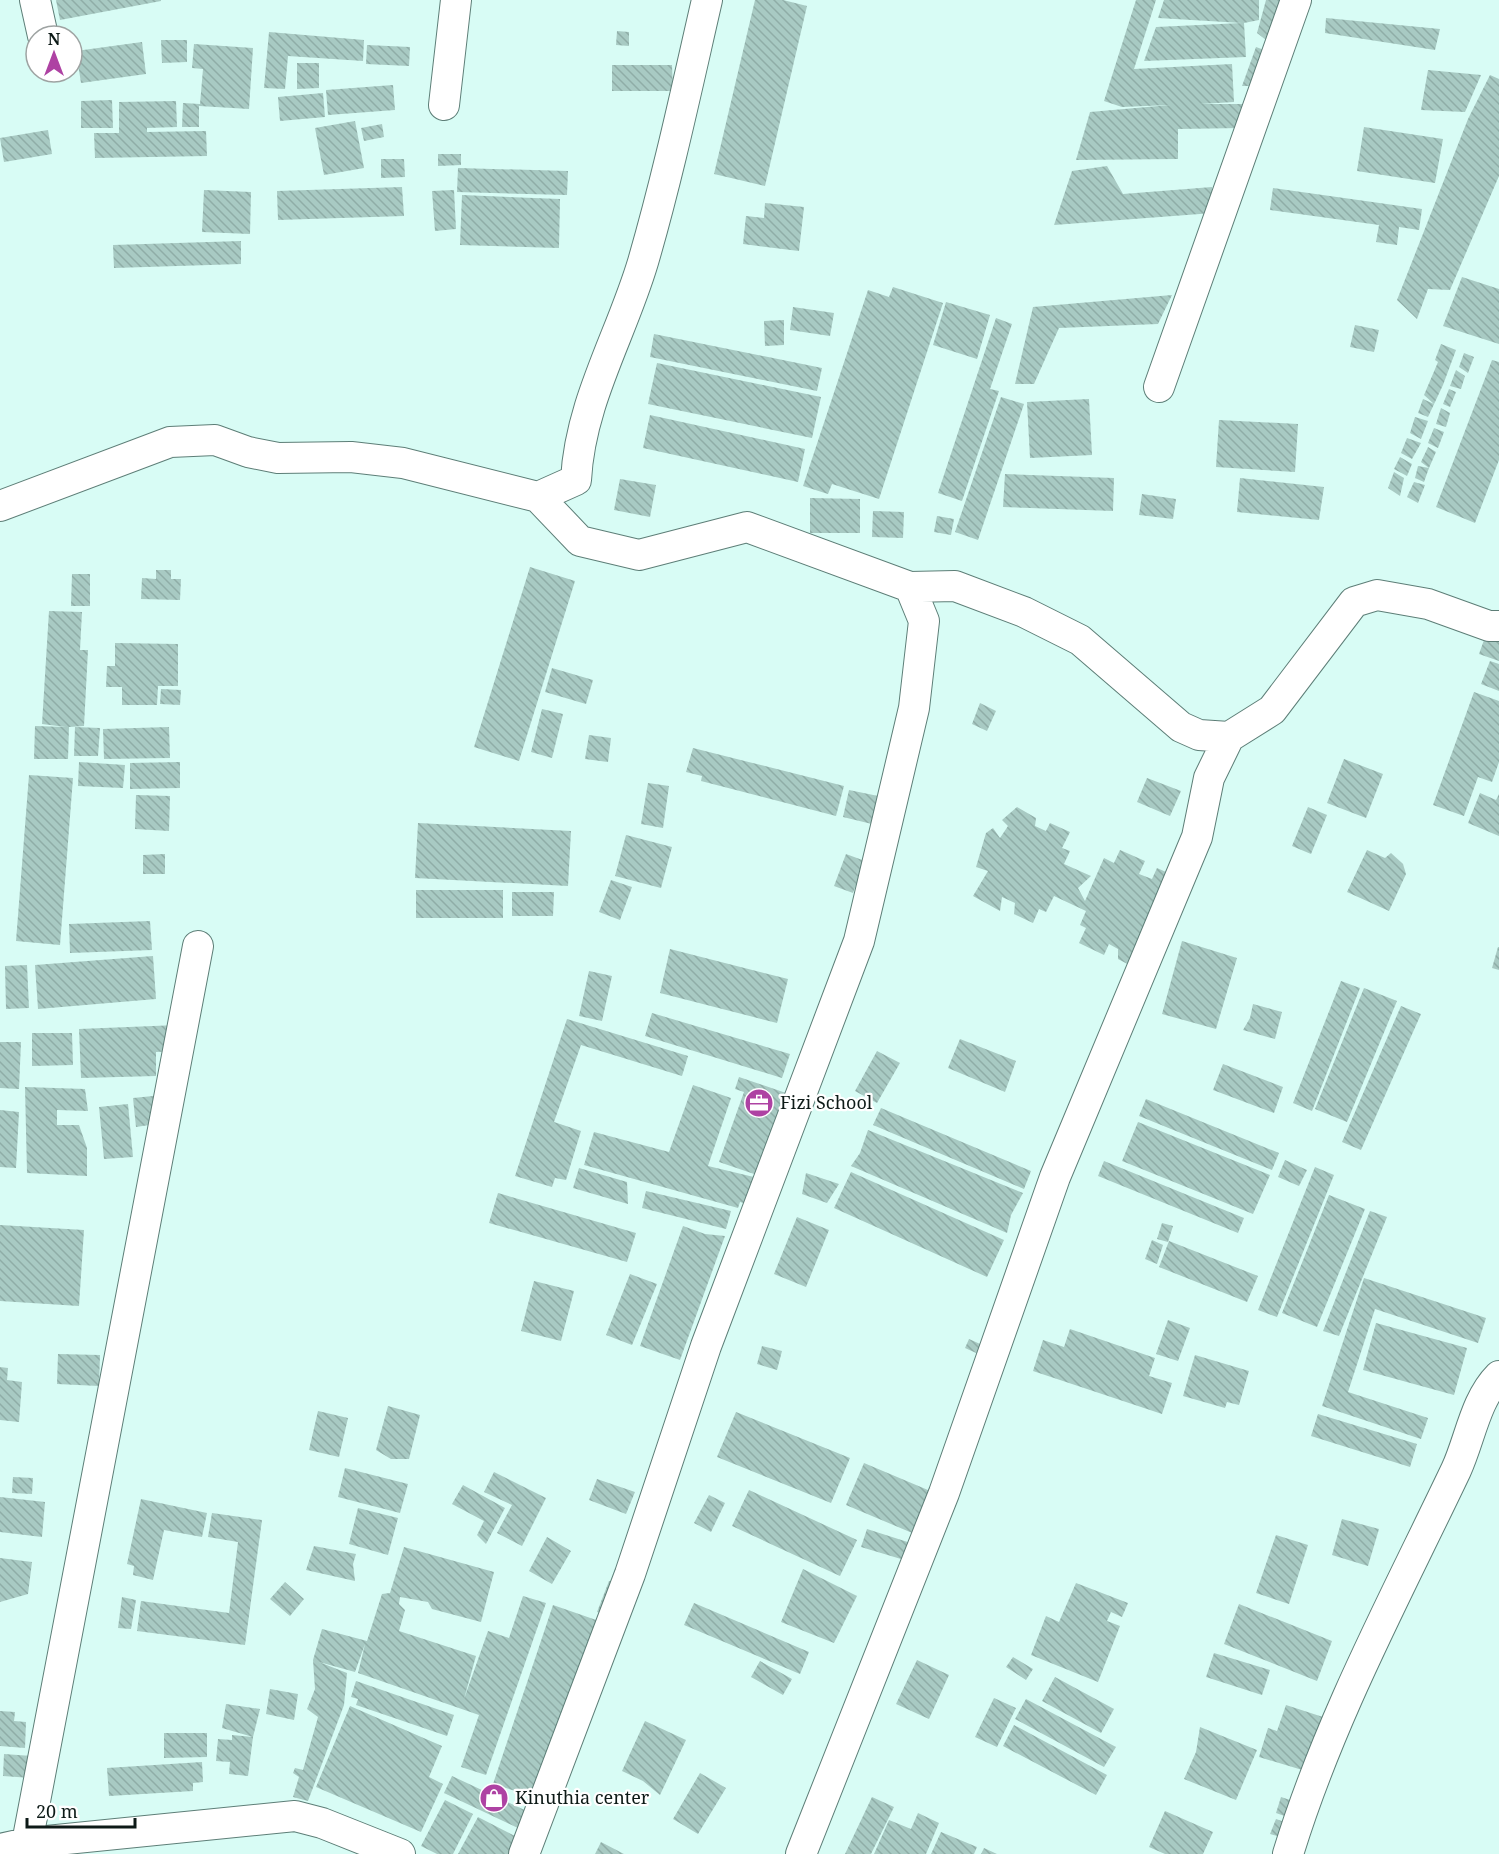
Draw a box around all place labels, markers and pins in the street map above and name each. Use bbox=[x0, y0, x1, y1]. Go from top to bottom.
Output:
office icon: Fizi School bbox=[743, 1087, 775, 1119]
place label: Fizi School bbox=[780, 1090, 873, 1114]
shop icon: Kinuthia center bbox=[478, 1782, 510, 1814]
place label: Kinuthia center bbox=[515, 1785, 650, 1809]

